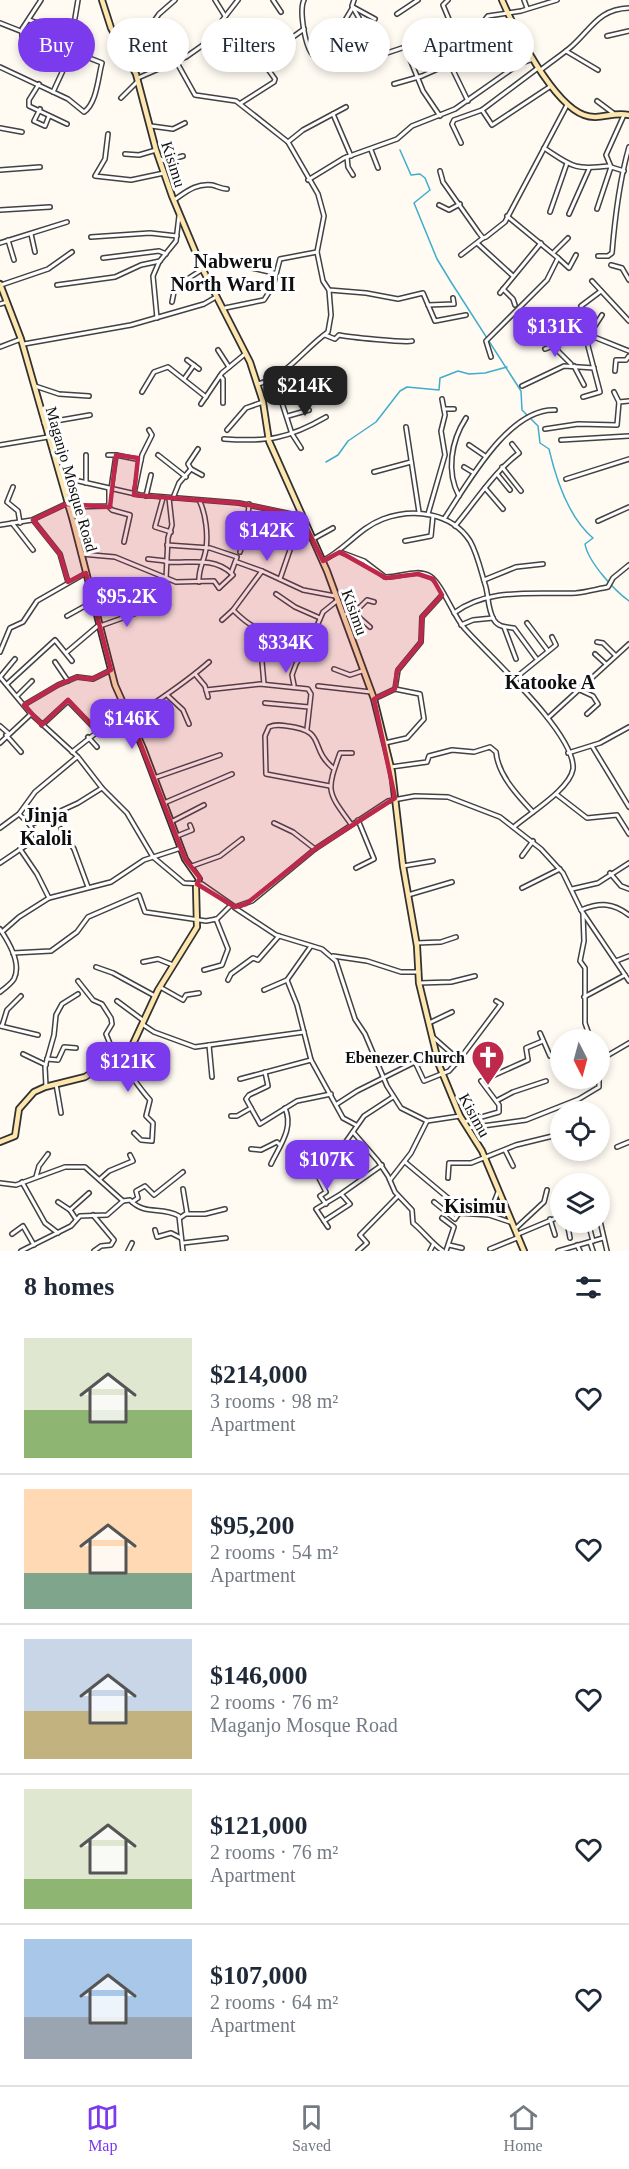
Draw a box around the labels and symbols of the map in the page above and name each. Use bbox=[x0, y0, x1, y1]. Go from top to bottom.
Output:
street label: Kisimu bbox=[158, 139, 189, 189]
district label: Nabweru North Ward II bbox=[170, 250, 296, 295]
pin: $131K bbox=[513, 307, 597, 358]
pin: $214K bbox=[263, 366, 347, 417]
street label: Maganjo Mosque Road bbox=[42, 405, 100, 554]
pin: $142K bbox=[225, 511, 309, 562]
pin: $95.2K bbox=[78, 577, 176, 628]
street label: Kisimu bbox=[338, 587, 371, 637]
pin: $334K bbox=[244, 623, 328, 674]
district label: Katooke A bbox=[505, 671, 596, 693]
pin: $146K bbox=[90, 699, 174, 750]
district label: Jinja Kaloli bbox=[20, 804, 73, 849]
north arrow bbox=[550, 1029, 610, 1089]
church icon: Ebenezer Church bbox=[470, 1039, 506, 1086]
pin: $121K bbox=[86, 1042, 170, 1093]
place label: Ebenezer Church bbox=[345, 1049, 465, 1066]
street label: Kisimu bbox=[456, 1091, 493, 1140]
pin: $107K bbox=[285, 1140, 369, 1191]
district label: Kisimu bbox=[444, 1195, 506, 1217]

